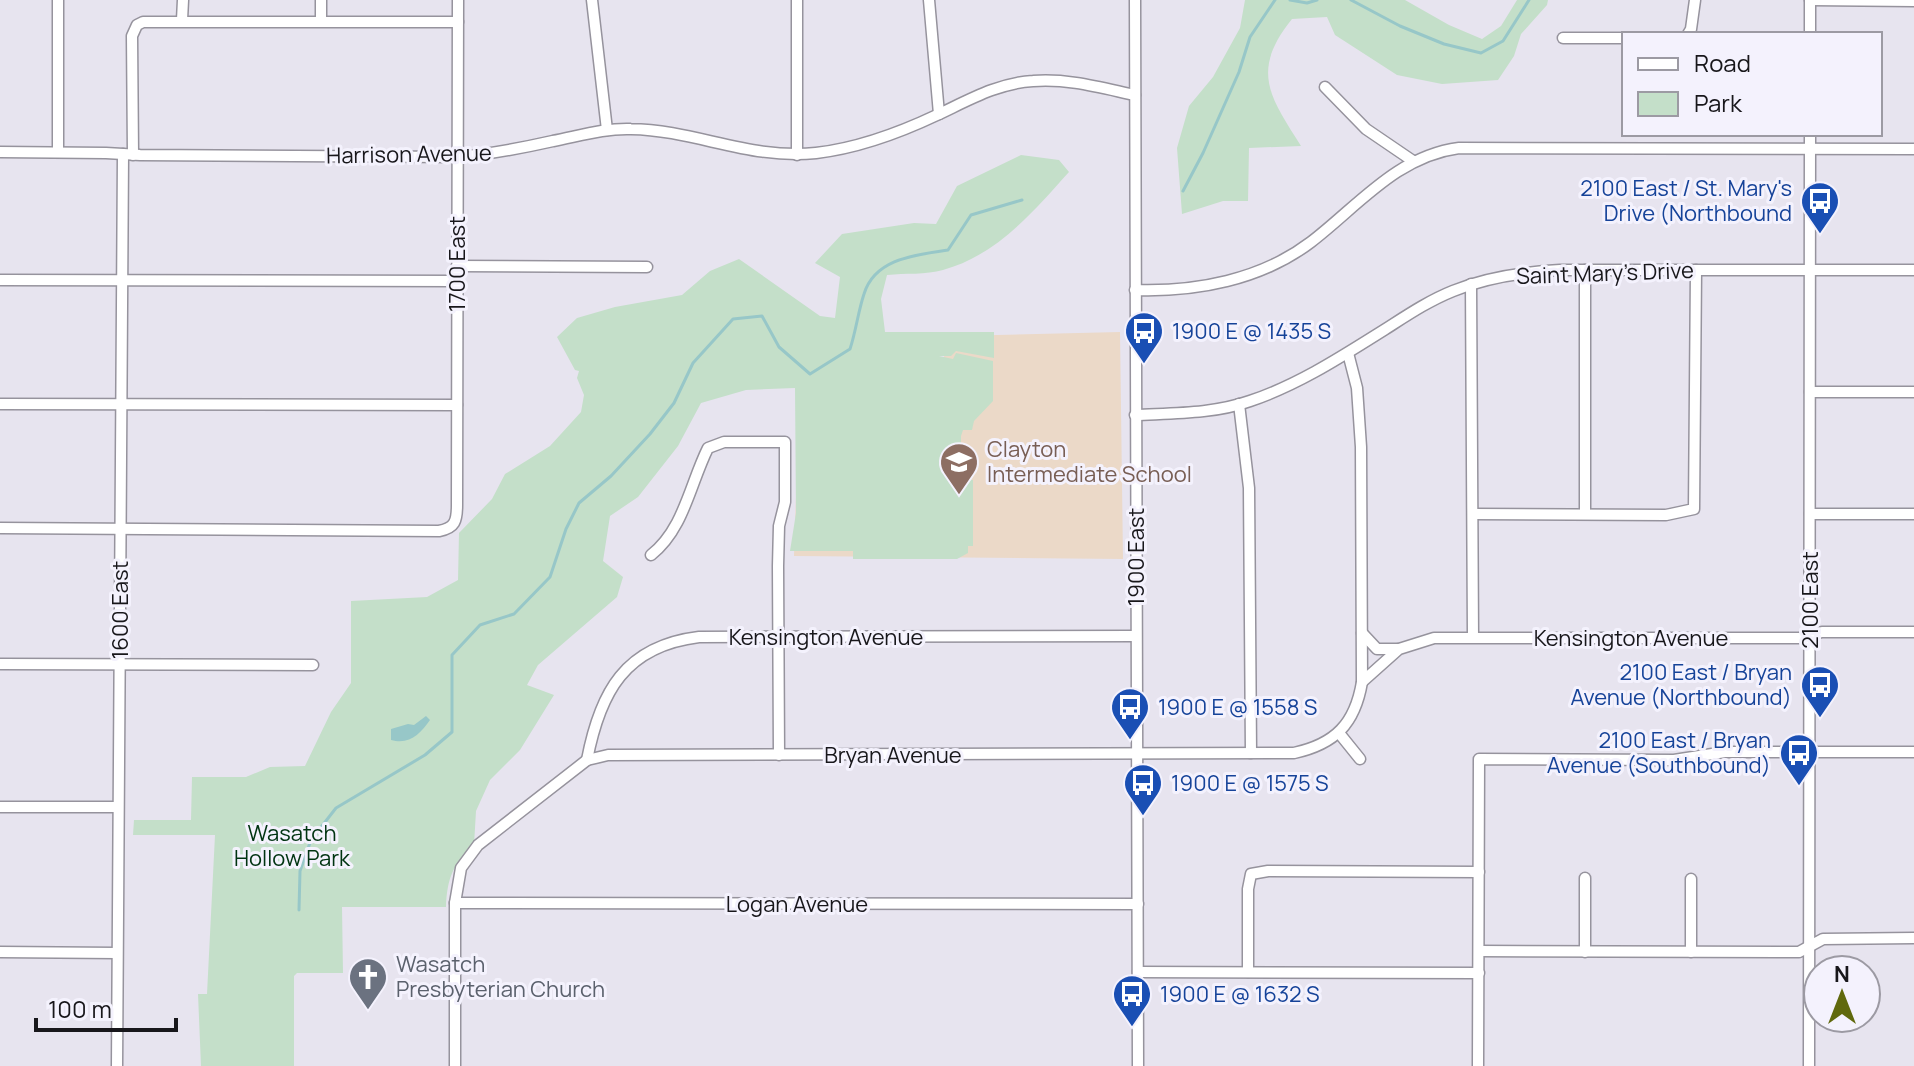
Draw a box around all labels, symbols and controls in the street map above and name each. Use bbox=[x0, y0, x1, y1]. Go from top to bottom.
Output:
legend bbox=[1622, 32, 1882, 136]
text: Road bbox=[1694, 46, 1751, 79]
text: Park bbox=[1694, 86, 1743, 119]
street label: Harrison Avenue bbox=[326, 138, 492, 170]
place label: 2100 East / St. Mary's Drive (Northbound bbox=[1580, 173, 1792, 228]
bus stop icon: 2100 East / St. Mary's Drive (Northbound bbox=[1799, 180, 1841, 235]
street label: 1700 East bbox=[442, 216, 472, 312]
street label: Saint Mary's Drive bbox=[1516, 255, 1695, 291]
bus stop icon: 1900 E @ 1435 S bbox=[1123, 310, 1165, 365]
place label: 1900 E @ 1435 S bbox=[1172, 316, 1331, 346]
place label: Clayton Intermediate School bbox=[987, 434, 1192, 489]
school or university icon: Clayton Intermediate School bbox=[938, 441, 980, 496]
street label: 1900 East bbox=[1121, 508, 1151, 606]
street label: 2100 East bbox=[1795, 551, 1825, 649]
street label: 1600 East bbox=[105, 561, 135, 659]
street label: Kensington Avenue bbox=[729, 622, 923, 652]
street label: Kensington Avenue bbox=[1534, 623, 1728, 653]
place label: 2100 East / Bryan Avenue (Northbound) bbox=[1571, 657, 1792, 712]
bus stop icon: 2100 East / Bryan Avenue (Northbound) bbox=[1799, 664, 1841, 719]
bus stop icon: 1900 E @ 1558 S bbox=[1109, 686, 1151, 741]
place label: 1900 E @ 1558 S bbox=[1158, 692, 1317, 722]
place label: 2100 East / Bryan Avenue (Southbound) bbox=[1547, 725, 1771, 780]
bus stop icon: 2100 East / Bryan Avenue (Southbound) bbox=[1778, 732, 1820, 787]
street label: Bryan Avenue bbox=[824, 740, 962, 770]
bus stop icon: 1900 E @ 1575 S bbox=[1122, 762, 1164, 817]
place label: 1900 E @ 1575 S bbox=[1171, 768, 1329, 798]
park label: Wasatch Hollow Park bbox=[234, 818, 351, 873]
street label: Logan Avenue bbox=[726, 889, 868, 919]
place label: Wasatch Presbyterian Church bbox=[396, 949, 605, 1004]
north arrow bbox=[1802, 954, 1882, 1034]
church icon: Wasatch Presbyterian Church bbox=[347, 956, 389, 1011]
text: N bbox=[1834, 959, 1850, 989]
bus stop icon: 1900 E @ 1632 S bbox=[1111, 973, 1153, 1028]
place label: 1900 E @ 1632 S bbox=[1160, 979, 1320, 1009]
scale bar bbox=[36, 982, 176, 1032]
text: 100 m bbox=[48, 992, 112, 1025]

